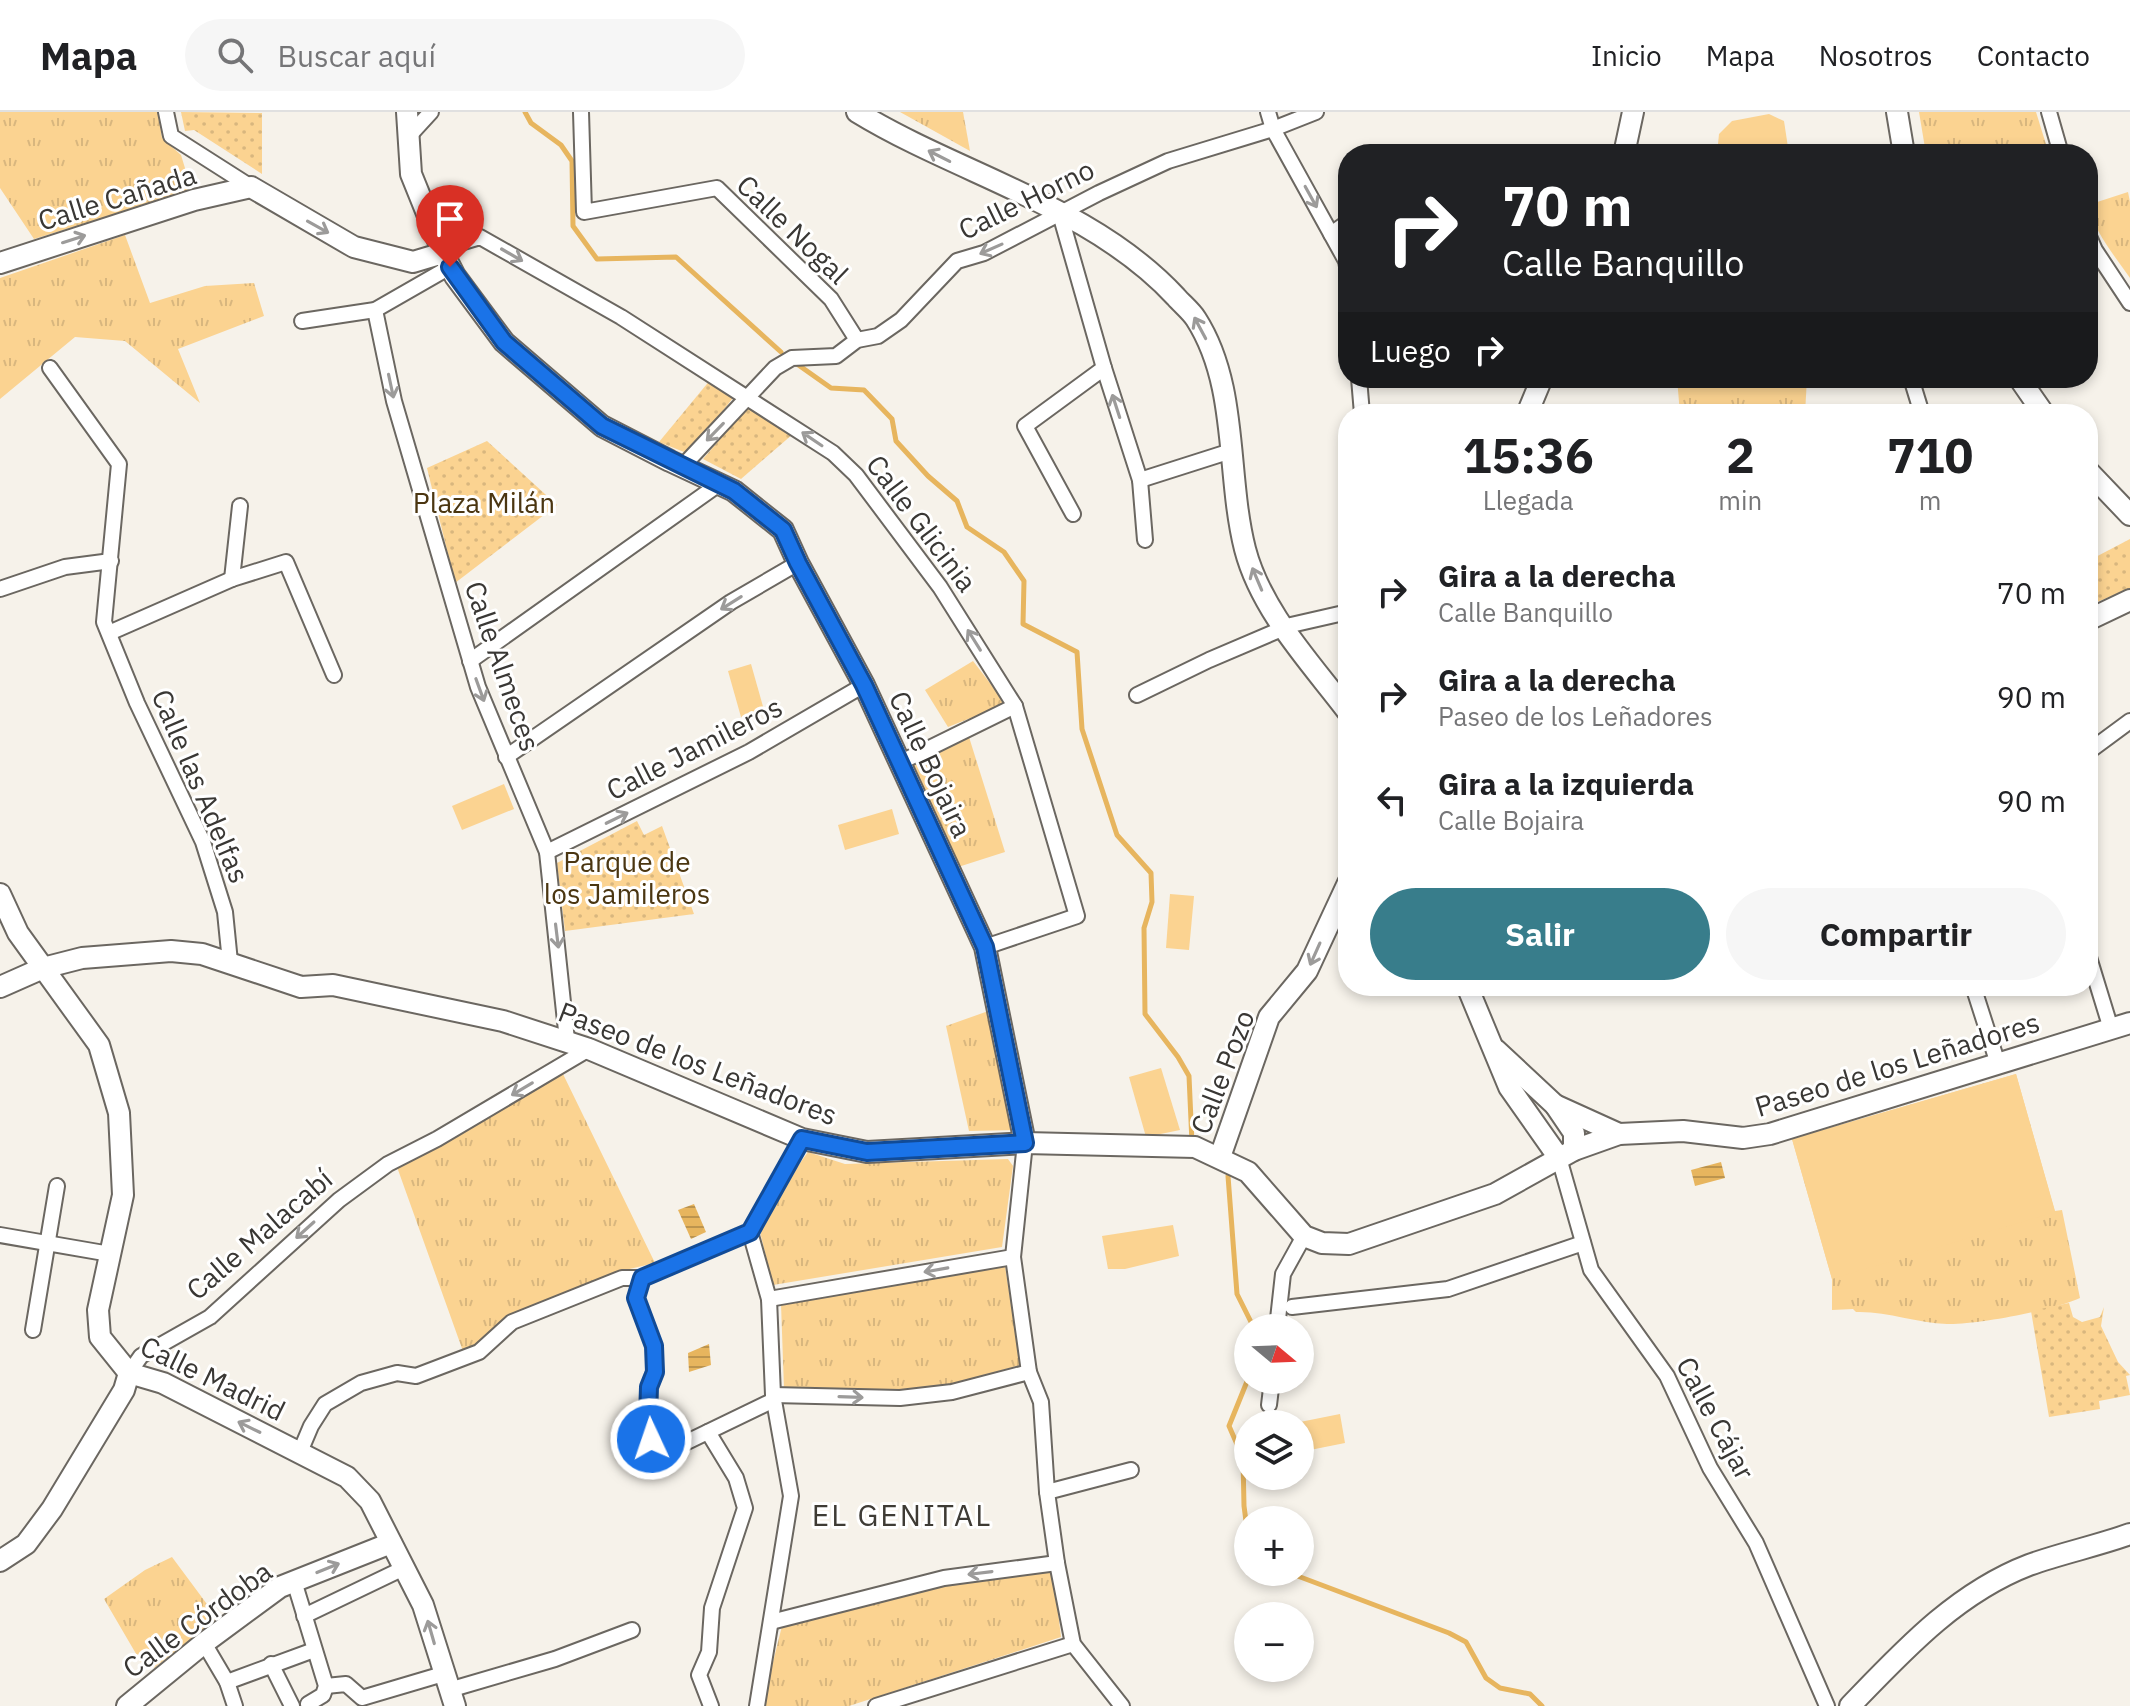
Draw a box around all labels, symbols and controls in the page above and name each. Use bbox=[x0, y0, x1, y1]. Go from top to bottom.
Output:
search box bbox=[185, 19, 745, 91]
text: Mapa bbox=[40, 31, 137, 80]
icon: search bbox=[213, 33, 257, 77]
text: Buscar aquí bbox=[277, 36, 436, 75]
text: Inicio bbox=[1591, 37, 1662, 74]
text: Mapa bbox=[1706, 37, 1775, 74]
text: Nosotros bbox=[1819, 37, 1933, 74]
text: Contacto bbox=[1977, 37, 2090, 74]
one-way arrow bbox=[928, 147, 952, 163]
street label: Calle Horno bbox=[952, 150, 1100, 248]
street label: Calle Cañada bbox=[33, 155, 201, 239]
street label: Calle Nogal bbox=[729, 166, 857, 292]
text: 70 m bbox=[1502, 169, 1632, 241]
icon: right bbox=[1370, 176, 1474, 280]
pin bbox=[416, 185, 484, 267]
one-way arrow bbox=[1303, 185, 1319, 208]
icon: arrive bbox=[428, 197, 472, 241]
one-way arrow bbox=[306, 219, 329, 235]
one-way arrow bbox=[62, 231, 87, 246]
text: Calle Banquillo bbox=[1502, 239, 1744, 286]
one-way arrow bbox=[979, 243, 1004, 258]
one-way arrow bbox=[499, 248, 523, 263]
one-way arrow bbox=[1191, 316, 1207, 340]
icon: right bbox=[1467, 328, 1511, 372]
text: Luego bbox=[1370, 331, 1451, 370]
one-way arrow bbox=[384, 373, 399, 399]
one-way arrow bbox=[1108, 393, 1123, 418]
one-way arrow bbox=[706, 422, 725, 442]
text: 15:36 bbox=[1463, 424, 1594, 486]
text: 2 bbox=[1726, 424, 1755, 486]
text: 710 bbox=[1887, 424, 1973, 486]
one-way arrow bbox=[801, 431, 824, 447]
street label: Calle Glicinia bbox=[858, 447, 986, 599]
text: Llegada bbox=[1483, 483, 1574, 517]
text: min bbox=[1718, 483, 1762, 517]
text: m bbox=[1919, 483, 1941, 517]
park label: Plaza Milán bbox=[413, 484, 555, 521]
text: Gira a la derecha bbox=[1438, 556, 1676, 595]
one-way arrow bbox=[1248, 567, 1263, 592]
icon: right bbox=[1370, 570, 1414, 614]
text: 70 m bbox=[1997, 573, 2066, 612]
street label: Calle Almeces bbox=[457, 576, 549, 756]
one-way arrow bbox=[720, 595, 743, 611]
text: Calle Banquillo bbox=[1438, 595, 1613, 629]
one-way arrow bbox=[965, 629, 981, 652]
text: Gira a la derecha bbox=[1438, 660, 1676, 699]
icon: right bbox=[1370, 674, 1414, 718]
one-way arrow bbox=[474, 677, 488, 702]
text: 90 m bbox=[1997, 677, 2066, 716]
street label: Calle las Adelfas bbox=[144, 683, 258, 889]
street label: Calle Bojaira bbox=[881, 685, 981, 843]
street label: Calle Jamileros bbox=[600, 688, 788, 808]
text: Paseo de los Leñadores bbox=[1438, 699, 1713, 733]
text: Gira a la izquierda bbox=[1438, 764, 1694, 803]
icon: left bbox=[1370, 778, 1414, 822]
text: 90 m bbox=[1997, 781, 2066, 820]
text: Calle Bojaira bbox=[1438, 803, 1584, 837]
one-way arrow bbox=[604, 809, 628, 825]
park label: Parque de los Jamileros bbox=[544, 843, 710, 912]
button: Salir bbox=[1370, 888, 1710, 980]
button: Compartir bbox=[1726, 888, 2066, 980]
one-way arrow bbox=[549, 922, 564, 949]
one-way arrow bbox=[1307, 942, 1322, 966]
street label: Paseo de los Leñadores bbox=[553, 993, 843, 1133]
street label: Paseo de los Leñadores bbox=[1750, 1003, 2044, 1125]
street label: Calle Pozo bbox=[1181, 1005, 1263, 1139]
one-way arrow bbox=[511, 1081, 534, 1097]
street label: Calle Malacabí bbox=[178, 1160, 340, 1308]
one-way arrow bbox=[295, 1221, 315, 1239]
one-way arrow bbox=[924, 1264, 950, 1279]
north arrow bbox=[1234, 1314, 1314, 1394]
map controls bbox=[1234, 1314, 1314, 1682]
street label: Calle Madrid bbox=[134, 1327, 292, 1429]
street label: Calle Cájar bbox=[1668, 1350, 1764, 1486]
one-way arrow bbox=[837, 1389, 864, 1405]
position arrow bbox=[609, 1397, 693, 1481]
button: layers bbox=[1234, 1410, 1314, 1490]
one-way arrow bbox=[237, 1419, 261, 1434]
district label: EL GENITAL bbox=[812, 1495, 992, 1534]
button: + bbox=[1234, 1506, 1314, 1586]
street label: Calle Córdoba bbox=[115, 1552, 279, 1686]
one-way arrow bbox=[315, 1559, 340, 1574]
one-way arrow bbox=[968, 1566, 993, 1581]
button: − bbox=[1234, 1602, 1314, 1682]
one-way arrow bbox=[423, 1619, 438, 1645]

